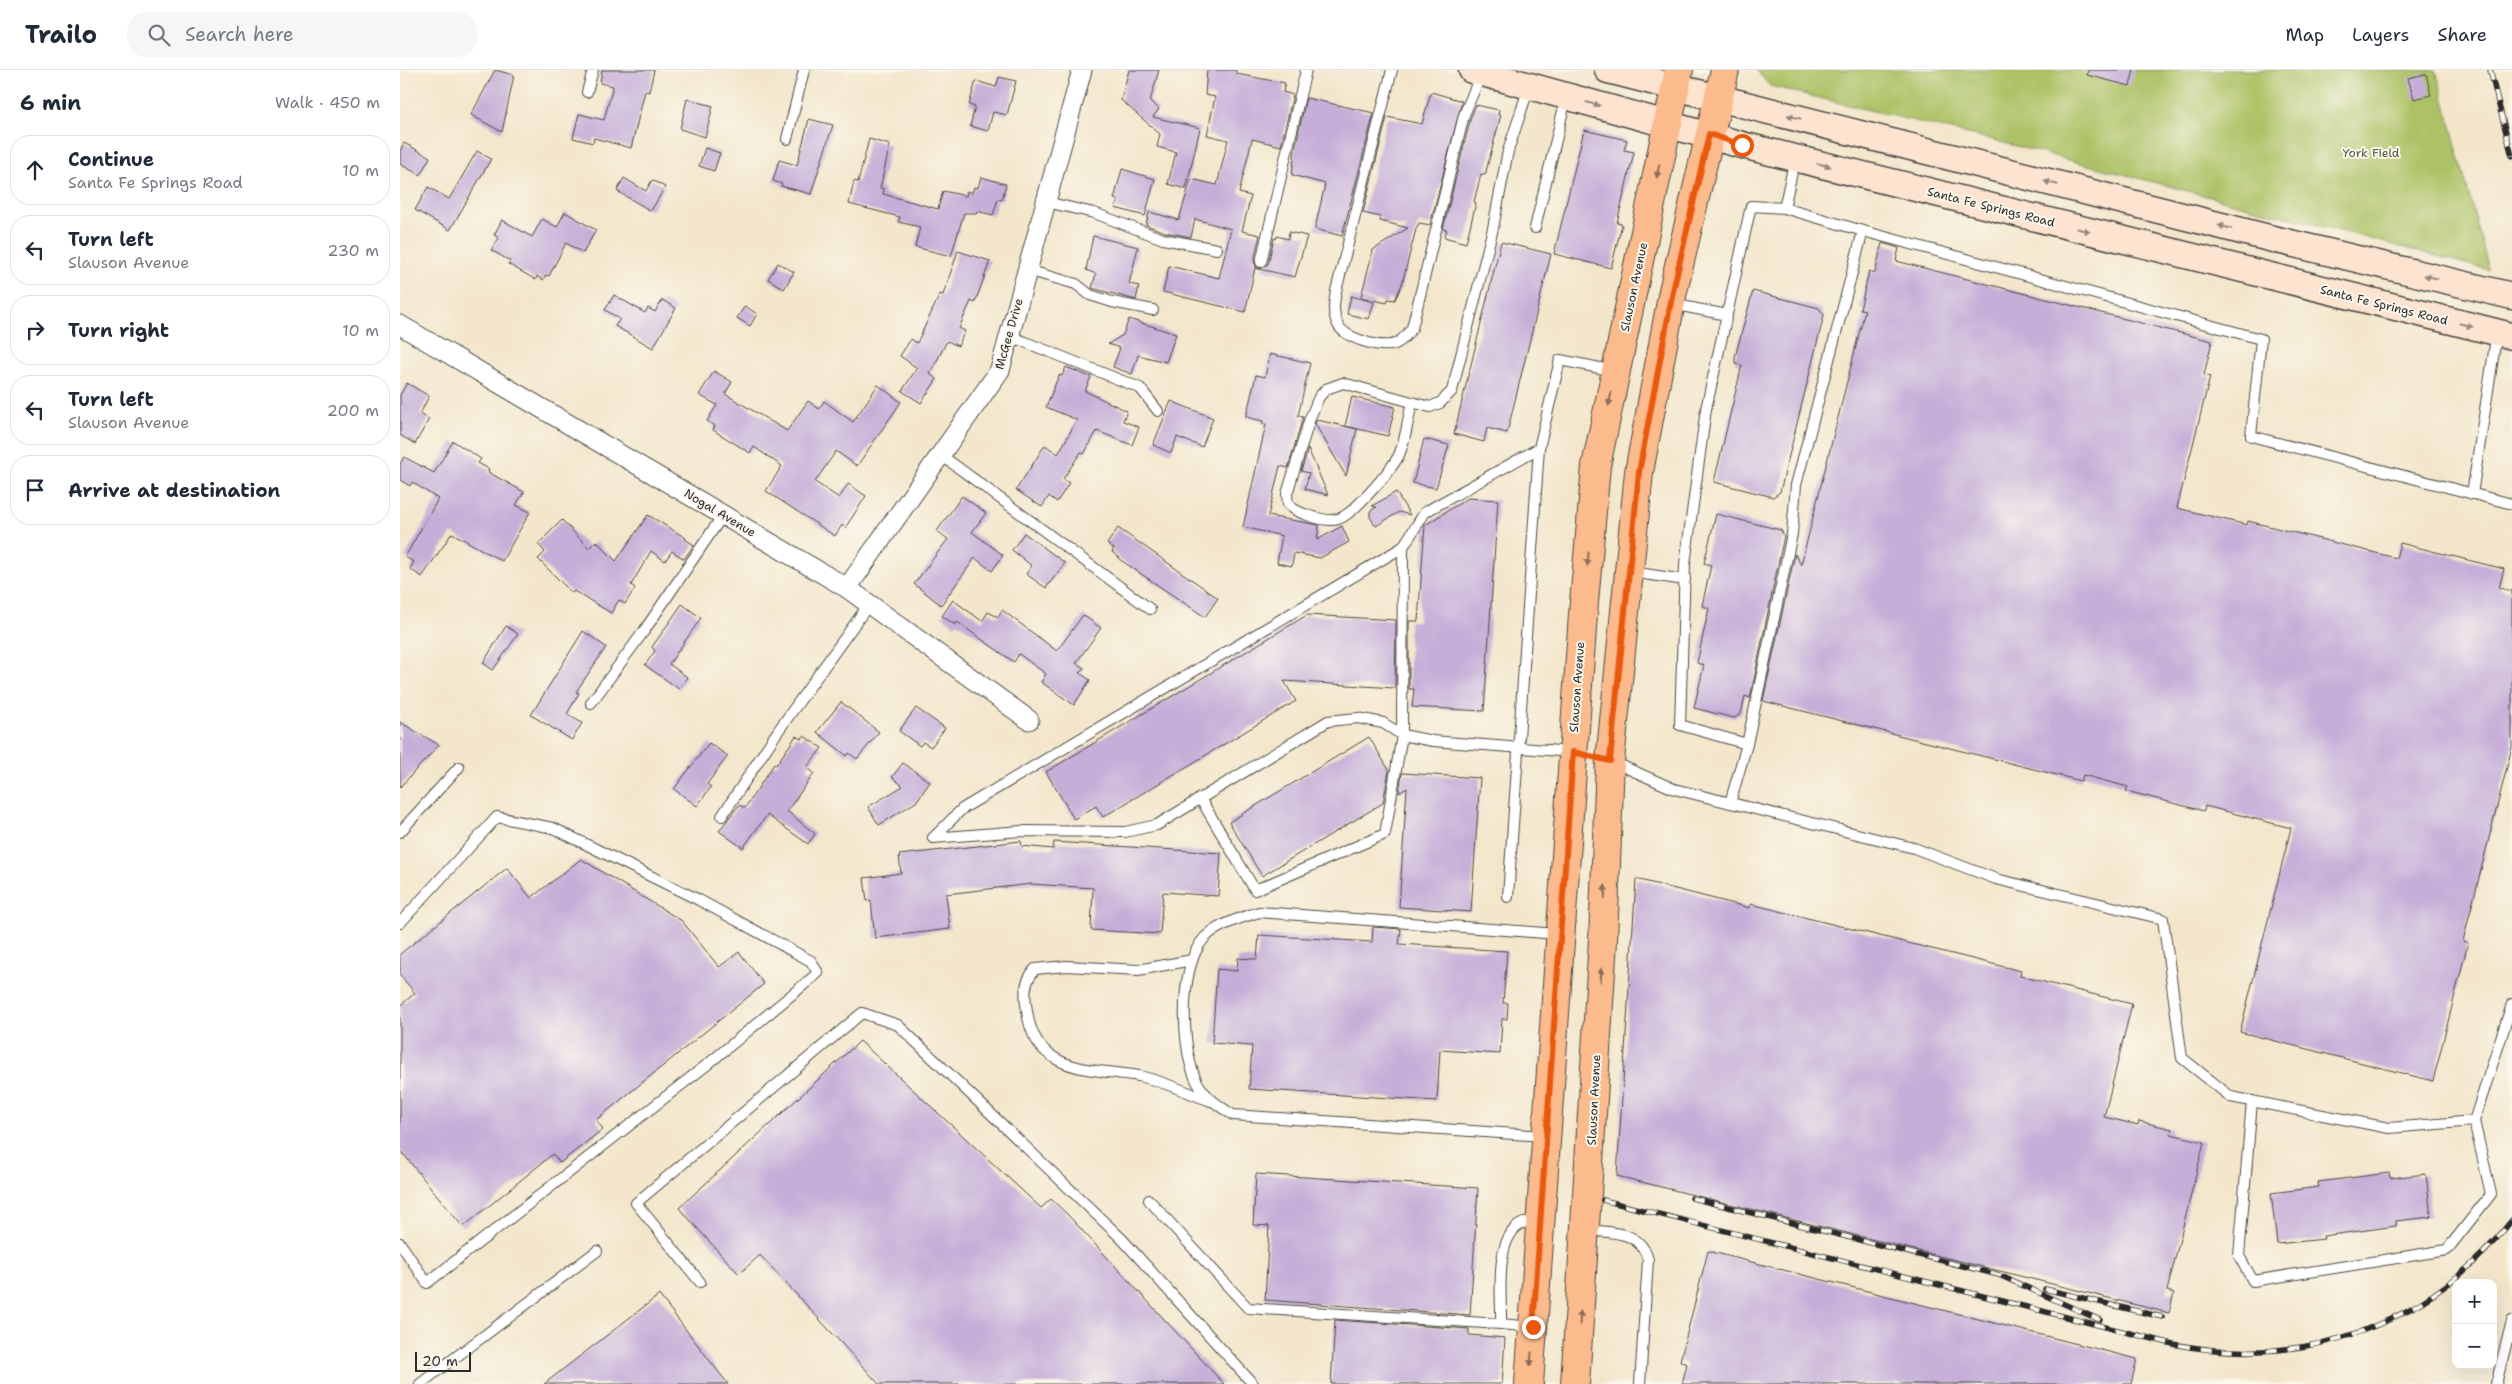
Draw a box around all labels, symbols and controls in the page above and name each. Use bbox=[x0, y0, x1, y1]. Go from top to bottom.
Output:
search box bbox=[127, 12, 477, 57]
text: Trailo bbox=[25, 19, 97, 51]
icon: search bbox=[145, 21, 173, 49]
text: Search here bbox=[185, 22, 294, 47]
text: Map bbox=[2286, 23, 2324, 47]
text: Layers bbox=[2352, 23, 2409, 47]
text: Share bbox=[2437, 23, 2487, 47]
text: 6 min bbox=[20, 89, 81, 117]
text: Walk · 450 m bbox=[275, 92, 380, 113]
one-way arrow bbox=[1585, 100, 1600, 108]
one-way arrow bbox=[1787, 113, 1802, 121]
route start bbox=[1731, 134, 1754, 157]
park label: York Field bbox=[2343, 145, 2400, 161]
text: Continue bbox=[68, 147, 154, 172]
icon: ahead bbox=[21, 156, 49, 184]
text: 10 m bbox=[342, 160, 379, 181]
one-way arrow bbox=[1816, 161, 1831, 169]
one-way arrow bbox=[1654, 164, 1662, 179]
text: Santa Fe Springs Road bbox=[68, 172, 243, 193]
one-way arrow bbox=[2044, 178, 2059, 186]
street label: Santa Fe Springs Road bbox=[1926, 183, 2057, 231]
one-way arrow bbox=[2218, 223, 2233, 231]
one-way arrow bbox=[2076, 226, 2091, 234]
text: Turn left bbox=[68, 227, 154, 252]
icon: left bbox=[21, 236, 49, 264]
text: 230 m bbox=[327, 240, 379, 261]
street label: Slauson Avenue bbox=[1617, 241, 1651, 333]
text: Slauson Avenue bbox=[68, 252, 189, 273]
one-way arrow bbox=[2423, 273, 2438, 281]
street label: Santa Fe Springs Road bbox=[2319, 281, 2450, 329]
street label: McGee Drive bbox=[991, 296, 1027, 371]
icon: right bbox=[21, 316, 49, 344]
text: Turn right bbox=[68, 318, 169, 343]
text: 10 m bbox=[342, 320, 379, 341]
one-way arrow bbox=[2458, 321, 2473, 329]
text: Turn left bbox=[68, 387, 154, 412]
one-way arrow bbox=[1606, 391, 1614, 406]
icon: left bbox=[21, 396, 49, 424]
text: 200 m bbox=[327, 400, 379, 421]
text: Slauson Avenue bbox=[68, 412, 189, 433]
icon: arrive bbox=[21, 476, 49, 504]
text: Arrive at destination bbox=[68, 478, 280, 503]
street label: Nogal Avenue bbox=[681, 485, 759, 541]
one-way arrow bbox=[1583, 552, 1591, 568]
street label: Slauson Avenue bbox=[1566, 641, 1588, 733]
one-way arrow bbox=[1601, 884, 1609, 900]
one-way arrow bbox=[1597, 967, 1605, 983]
street label: Slauson Avenue bbox=[1584, 1054, 1604, 1146]
map controls bbox=[2452, 1279, 2497, 1369]
button: + bbox=[2452, 1279, 2497, 1324]
one-way arrow bbox=[1576, 1310, 1584, 1326]
route end bbox=[1522, 1316, 1545, 1339]
button: − bbox=[2452, 1324, 2497, 1369]
scale bar bbox=[415, 1349, 471, 1372]
text: 20 m bbox=[422, 1352, 458, 1370]
one-way arrow bbox=[1526, 1352, 1534, 1368]

